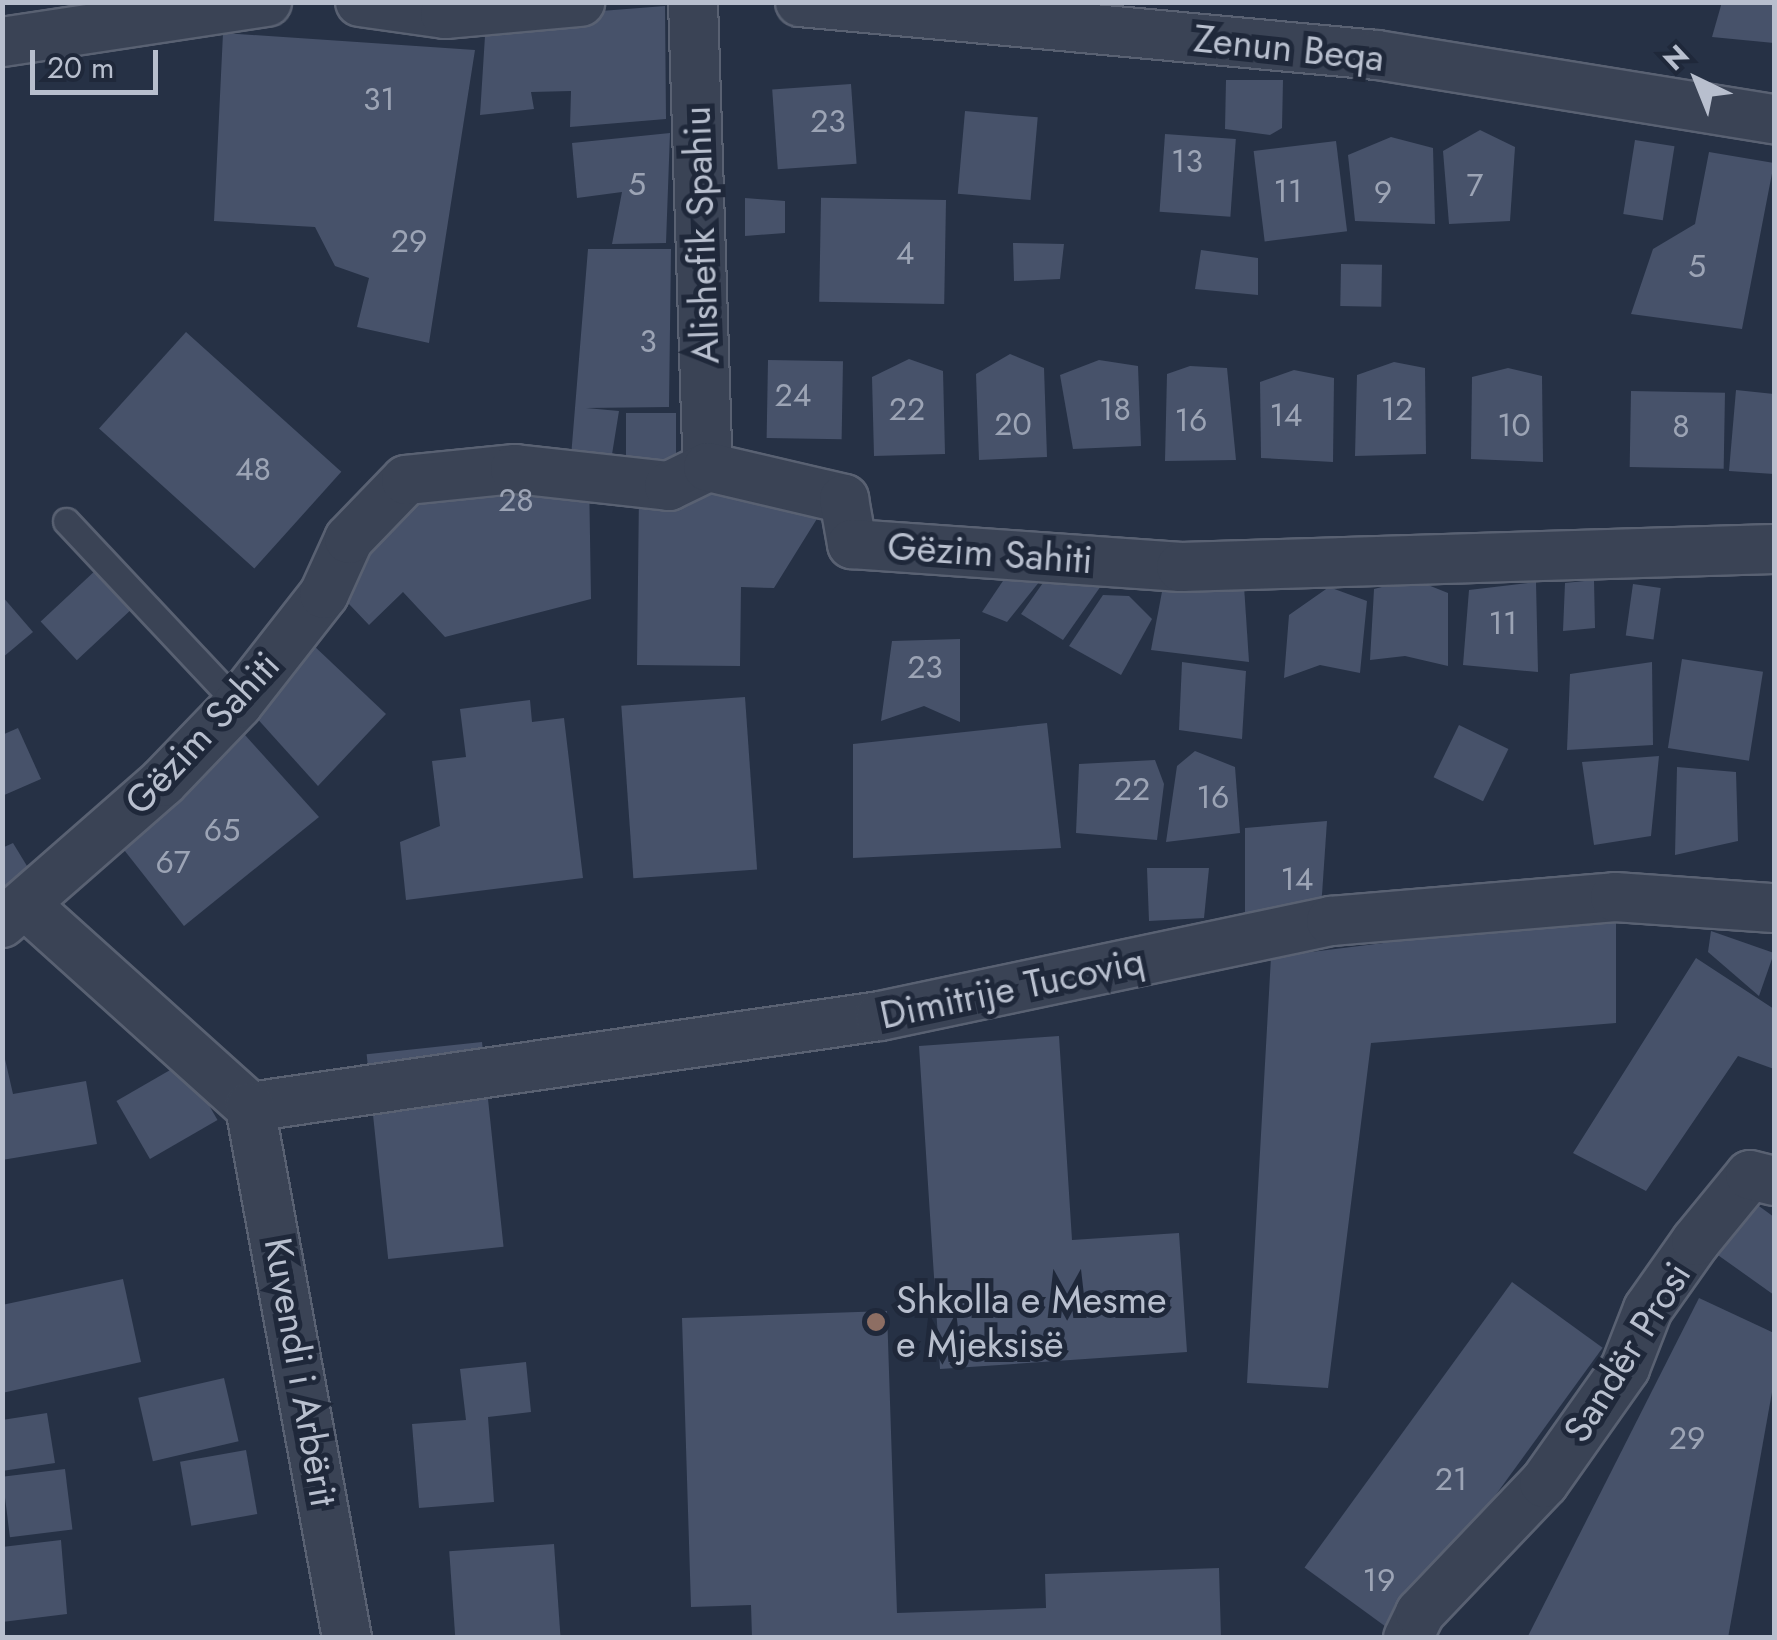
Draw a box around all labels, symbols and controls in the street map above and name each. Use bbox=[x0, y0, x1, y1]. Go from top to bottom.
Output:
street label: Zenun Beqa bbox=[1192, 15, 1386, 81]
scale bar bbox=[35, 30, 162, 92]
north arrow bbox=[1647, 30, 1747, 130]
text: N bbox=[1654, 35, 1698, 80]
text: 20 m bbox=[47, 46, 114, 89]
house number: 31 bbox=[363, 80, 395, 118]
house number: 23 bbox=[810, 102, 846, 140]
street label: Alishefik Spahiu bbox=[674, 105, 728, 365]
house number: 13 bbox=[1171, 142, 1203, 180]
house number: 5 bbox=[628, 165, 646, 203]
house number: 7 bbox=[1467, 166, 1483, 204]
house number: 11 bbox=[1274, 172, 1302, 210]
house number: 9 bbox=[1374, 173, 1392, 211]
house number: 29 bbox=[391, 222, 427, 260]
house number: 4 bbox=[896, 234, 914, 272]
house number: 5 bbox=[1688, 247, 1706, 285]
house number: 3 bbox=[639, 322, 657, 360]
house number: 24 bbox=[775, 376, 811, 414]
house number: 22 bbox=[889, 390, 925, 428]
house number: 18 bbox=[1099, 390, 1131, 428]
house number: 12 bbox=[1381, 390, 1413, 428]
house number: 14 bbox=[1269, 396, 1303, 434]
house number: 16 bbox=[1175, 401, 1207, 439]
house number: 20 bbox=[994, 405, 1032, 443]
house number: 10 bbox=[1497, 406, 1531, 444]
house number: 8 bbox=[1672, 407, 1690, 445]
house number: 48 bbox=[235, 450, 271, 488]
house number: 28 bbox=[498, 481, 534, 519]
street label: Gëzim Sahiti bbox=[886, 523, 1094, 583]
house number: 11 bbox=[1489, 604, 1517, 642]
street label: Gëzim Sahiti bbox=[115, 642, 289, 824]
house number: 23 bbox=[907, 648, 943, 686]
house number: 22 bbox=[1114, 770, 1150, 808]
house number: 16 bbox=[1197, 778, 1229, 816]
house number: 65 bbox=[204, 811, 240, 849]
house number: 67 bbox=[155, 843, 191, 881]
house number: 14 bbox=[1280, 860, 1314, 898]
street label: Dimitrije Tucoviq bbox=[876, 938, 1148, 1038]
street label: Kuvendi i Arbërit bbox=[255, 1234, 347, 1510]
street label: Sandër Prosi bbox=[1554, 1254, 1700, 1450]
place label: Shkolla e Mesme e Mjeksisë bbox=[896, 1277, 1167, 1366]
marker: Shkolla e Mesme e Mjeksisë bbox=[865, 1311, 887, 1333]
house number: 29 bbox=[1669, 1419, 1705, 1457]
house number: 21 bbox=[1435, 1460, 1467, 1498]
house number: 19 bbox=[1363, 1561, 1395, 1599]

